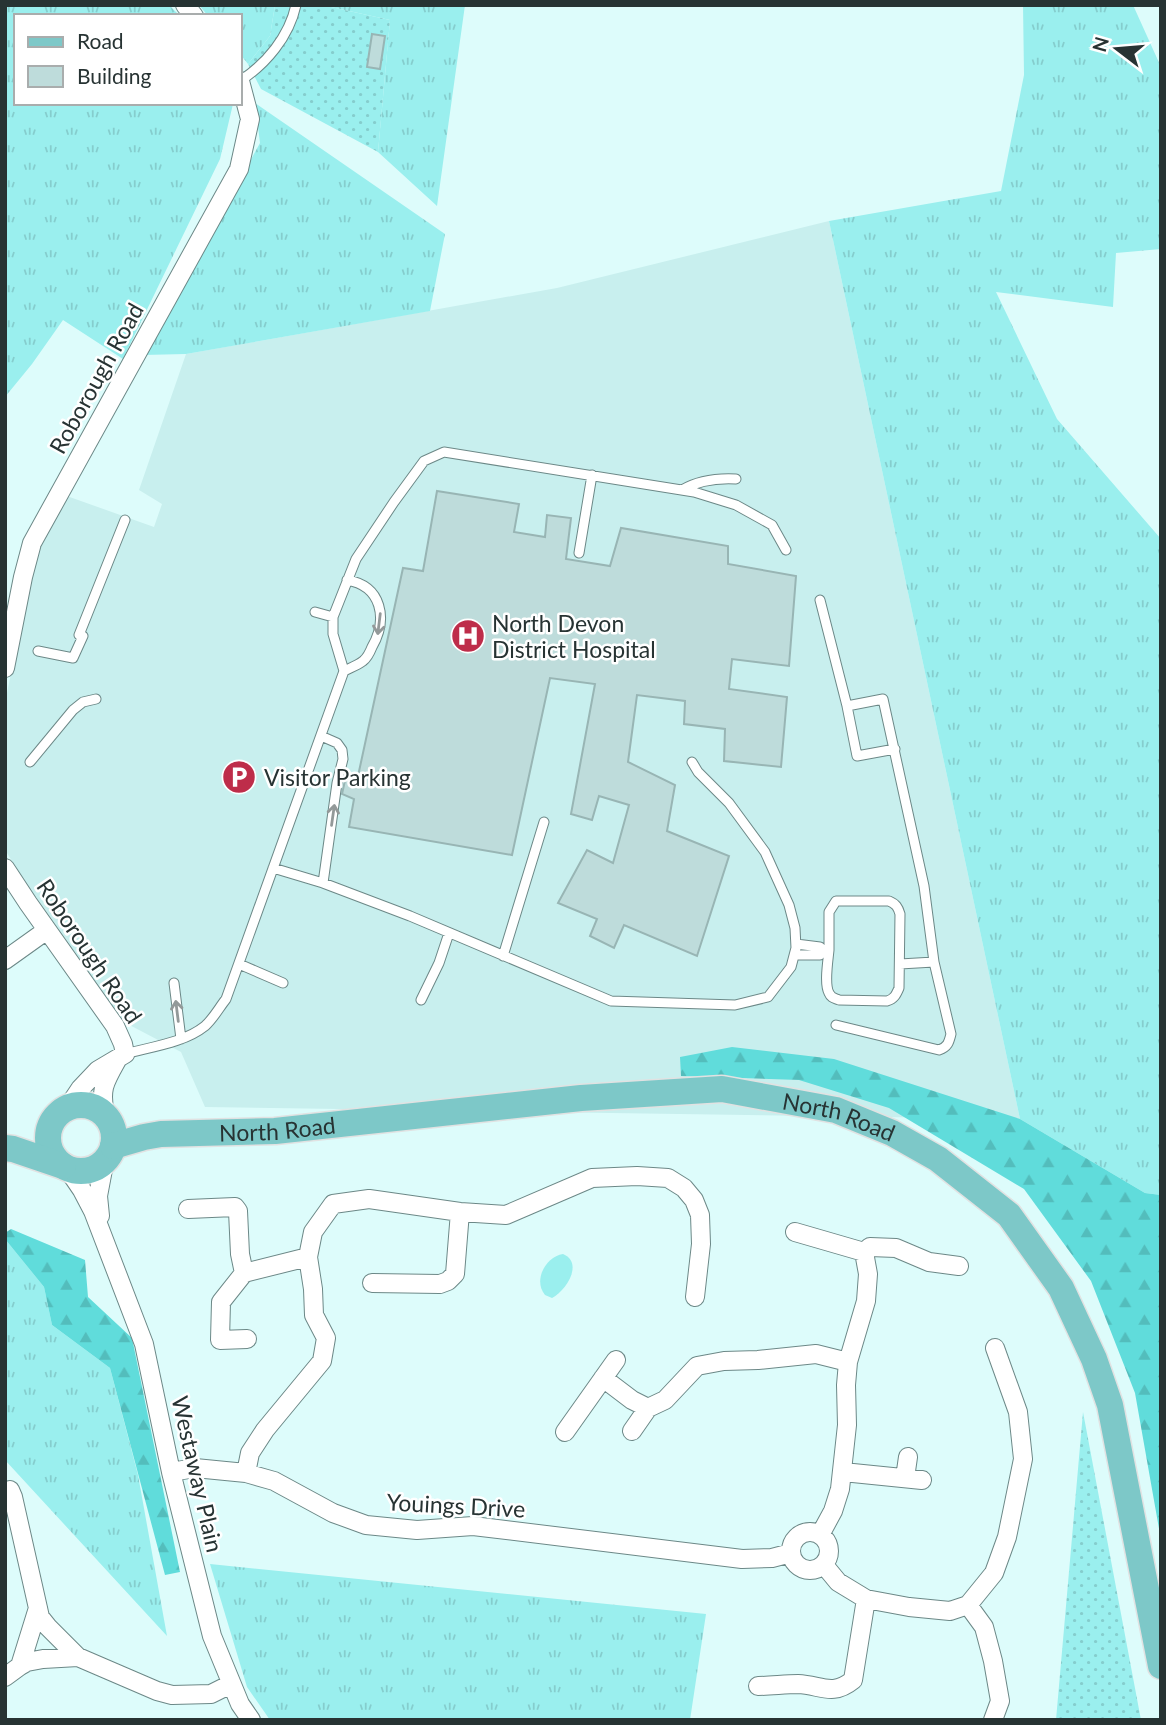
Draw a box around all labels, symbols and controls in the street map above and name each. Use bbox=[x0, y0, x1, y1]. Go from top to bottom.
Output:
legend bbox=[14, 14, 242, 105]
north arrow bbox=[1082, 14, 1152, 84]
text: Road bbox=[77, 28, 124, 53]
text: N bbox=[1087, 34, 1113, 54]
text: Building bbox=[77, 63, 152, 88]
street label: Roborough Road bbox=[43, 298, 149, 458]
place label: North Devon District Hospital bbox=[492, 609, 656, 663]
one-way arrow bbox=[372, 612, 385, 635]
hospital icon: North Devon District Hospital bbox=[449, 617, 487, 655]
parking icon: Visitor Parking bbox=[220, 758, 258, 796]
place label: Visitor Parking bbox=[264, 763, 411, 791]
one-way arrow bbox=[327, 804, 340, 827]
street label: Roborough Road bbox=[31, 873, 149, 1029]
one-way arrow bbox=[171, 1000, 184, 1023]
street label: North Road bbox=[780, 1086, 899, 1147]
street label: North Road bbox=[219, 1111, 337, 1146]
street label: Westaway Plain bbox=[166, 1393, 230, 1555]
street label: Youings Drive bbox=[386, 1487, 526, 1523]

